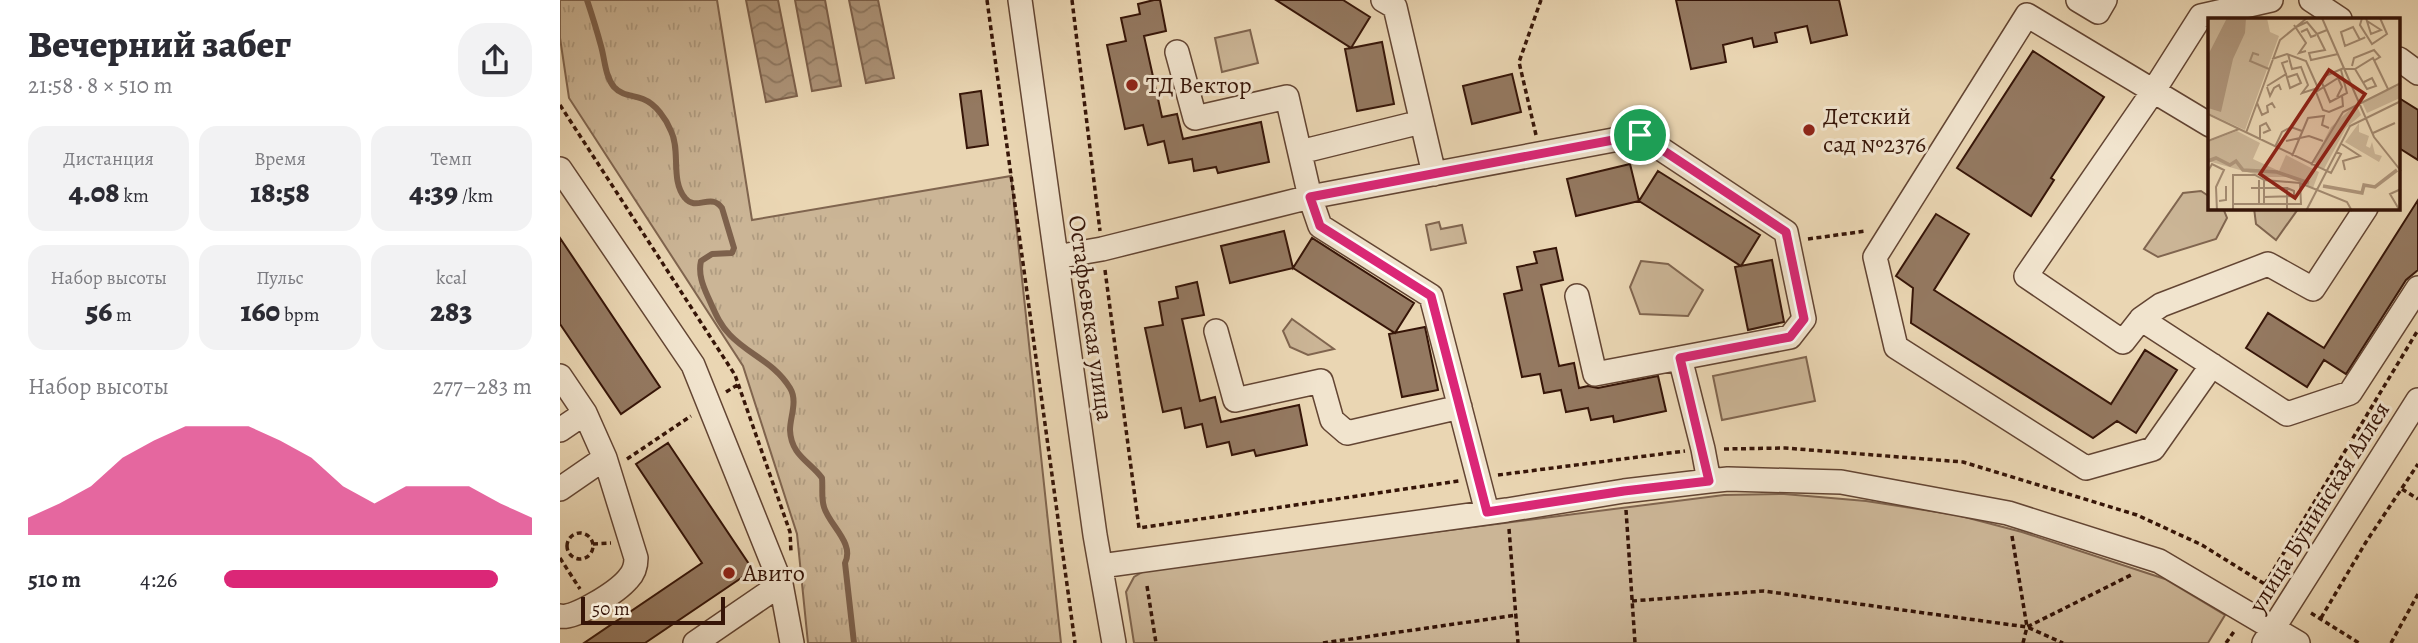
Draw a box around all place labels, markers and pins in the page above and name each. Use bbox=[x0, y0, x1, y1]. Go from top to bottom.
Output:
place label: ТД Вектор bbox=[1146, 69, 1252, 101]
marker: ТД Вектор bbox=[1124, 77, 1140, 93]
place label: Детский сад №2376 bbox=[1823, 100, 1926, 160]
pin bbox=[1610, 105, 1670, 165]
marker: Детский сад №2376 bbox=[1801, 122, 1817, 138]
place label: Авито bbox=[742, 557, 805, 589]
marker: Авито bbox=[721, 565, 737, 581]

